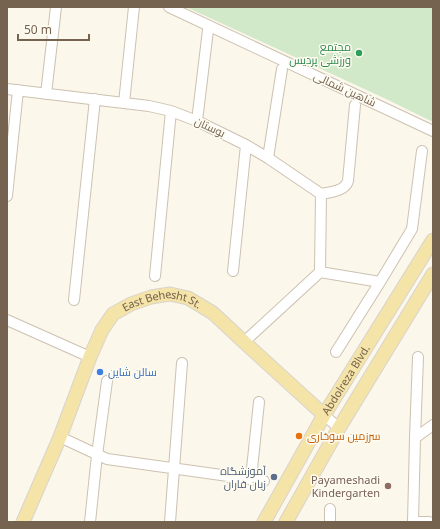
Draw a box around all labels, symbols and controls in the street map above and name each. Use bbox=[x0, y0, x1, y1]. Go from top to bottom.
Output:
scale bar bbox=[18, 16, 89, 42]
text: 50 m bbox=[24, 21, 52, 38]
place label: مجتمع ورزشی پردیس bbox=[289, 39, 351, 67]
marker: مجتمع ورزشی پردیس bbox=[354, 48, 364, 58]
street label: شاهین شمالی bbox=[311, 68, 379, 110]
street label: بوستان bbox=[192, 113, 228, 140]
street label: East Behesht St. bbox=[119, 286, 205, 315]
street label: Abdolreza Blvd. bbox=[318, 342, 373, 418]
place label: سالن شاین bbox=[108, 364, 157, 379]
marker: سالن شاین bbox=[95, 367, 105, 377]
place label: سرزمین سوخاری bbox=[307, 428, 381, 443]
marker: سرزمین سوخاری bbox=[294, 431, 304, 441]
place label: آموزشگاه زبان فاران bbox=[220, 463, 266, 491]
marker: آموزشگاه زبان فاران bbox=[269, 472, 279, 482]
place label: Payameshadi Kindergarten bbox=[311, 472, 380, 500]
marker: Payameshadi Kindergarten bbox=[383, 481, 393, 491]

